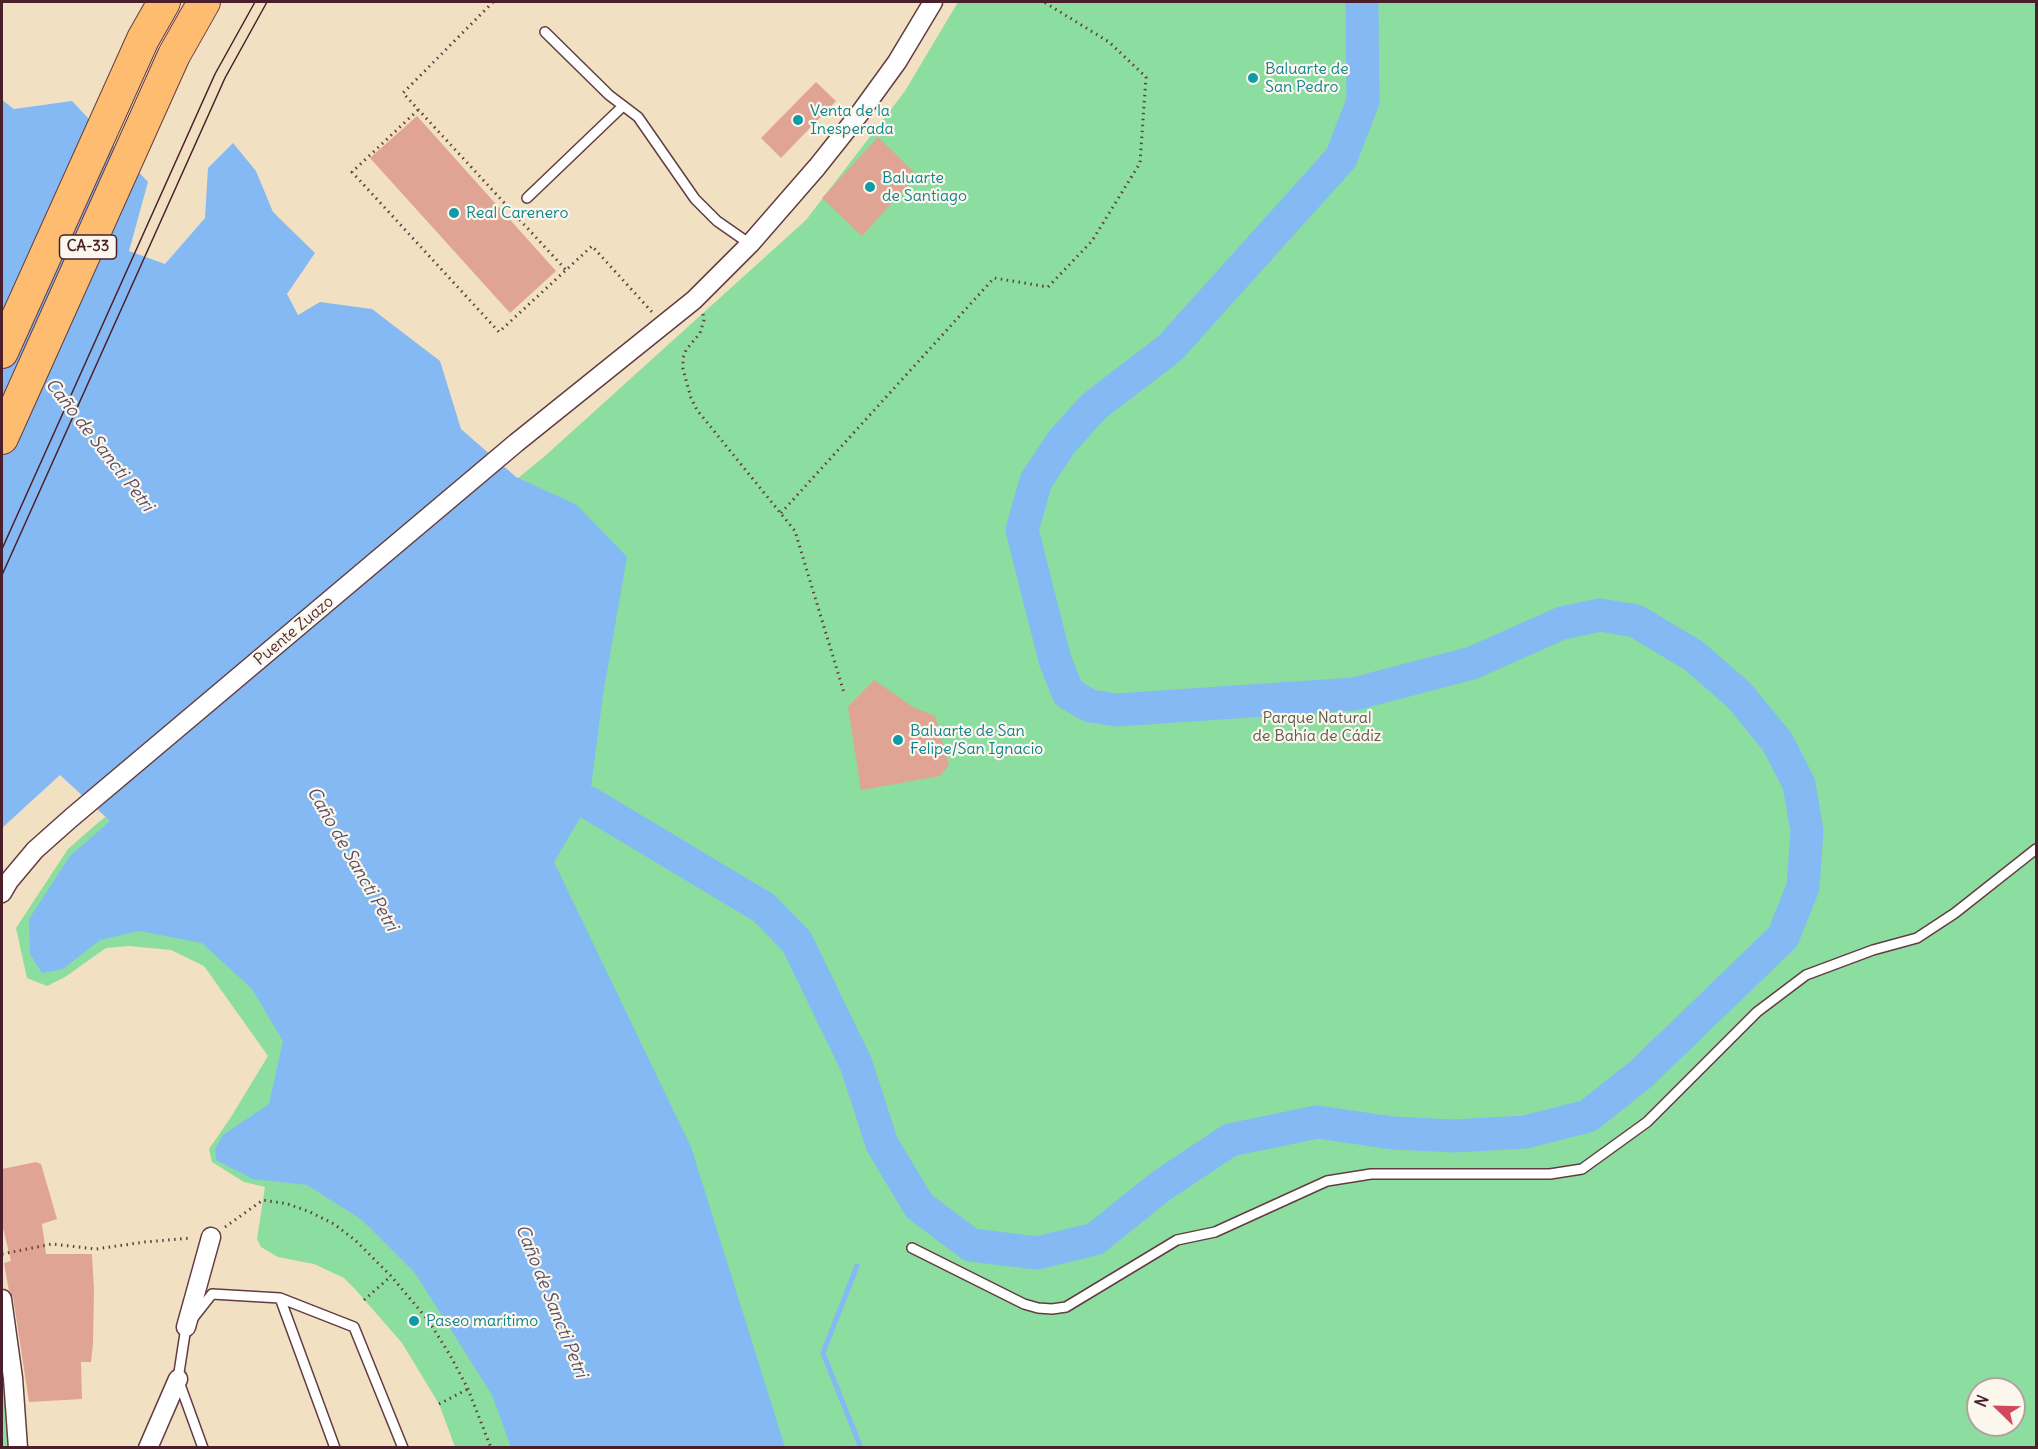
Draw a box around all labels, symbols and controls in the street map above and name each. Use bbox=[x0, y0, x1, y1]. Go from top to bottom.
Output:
place label: Baluarte de San Pedro bbox=[1265, 59, 1349, 97]
marker: Baluarte de San Pedro bbox=[1246, 71, 1260, 85]
place label: Venta de la Inesperada bbox=[810, 101, 894, 139]
marker: Venta de la Inesperada bbox=[791, 113, 805, 127]
place label: Baluarte de Santiago bbox=[882, 168, 967, 206]
marker: Baluarte de Santiago bbox=[863, 180, 877, 194]
place label: Real Carenero bbox=[466, 203, 568, 223]
marker: Real Carenero bbox=[447, 206, 461, 220]
road number: CA-33 bbox=[60, 235, 116, 259]
water label: Caño de Sancti Petri bbox=[40, 374, 158, 516]
street label: Puente Zuazo bbox=[250, 592, 338, 670]
park label: Parque Natural de Bahía de Cádiz bbox=[1252, 708, 1382, 746]
place label: Baluarte de San Felipe/San Ignacio bbox=[910, 721, 1043, 759]
marker: Baluarte de San Felipe/San Ignacio bbox=[891, 733, 905, 747]
water label: Caño de Sancti Petri bbox=[302, 783, 402, 935]
water label: Caño de Sancti Petri bbox=[510, 1221, 592, 1381]
place label: Paseo marítimo bbox=[426, 1311, 538, 1331]
marker: Paseo marítimo bbox=[407, 1314, 421, 1328]
north arrow bbox=[1966, 1377, 2026, 1437]
text: N bbox=[1970, 1392, 1993, 1410]

